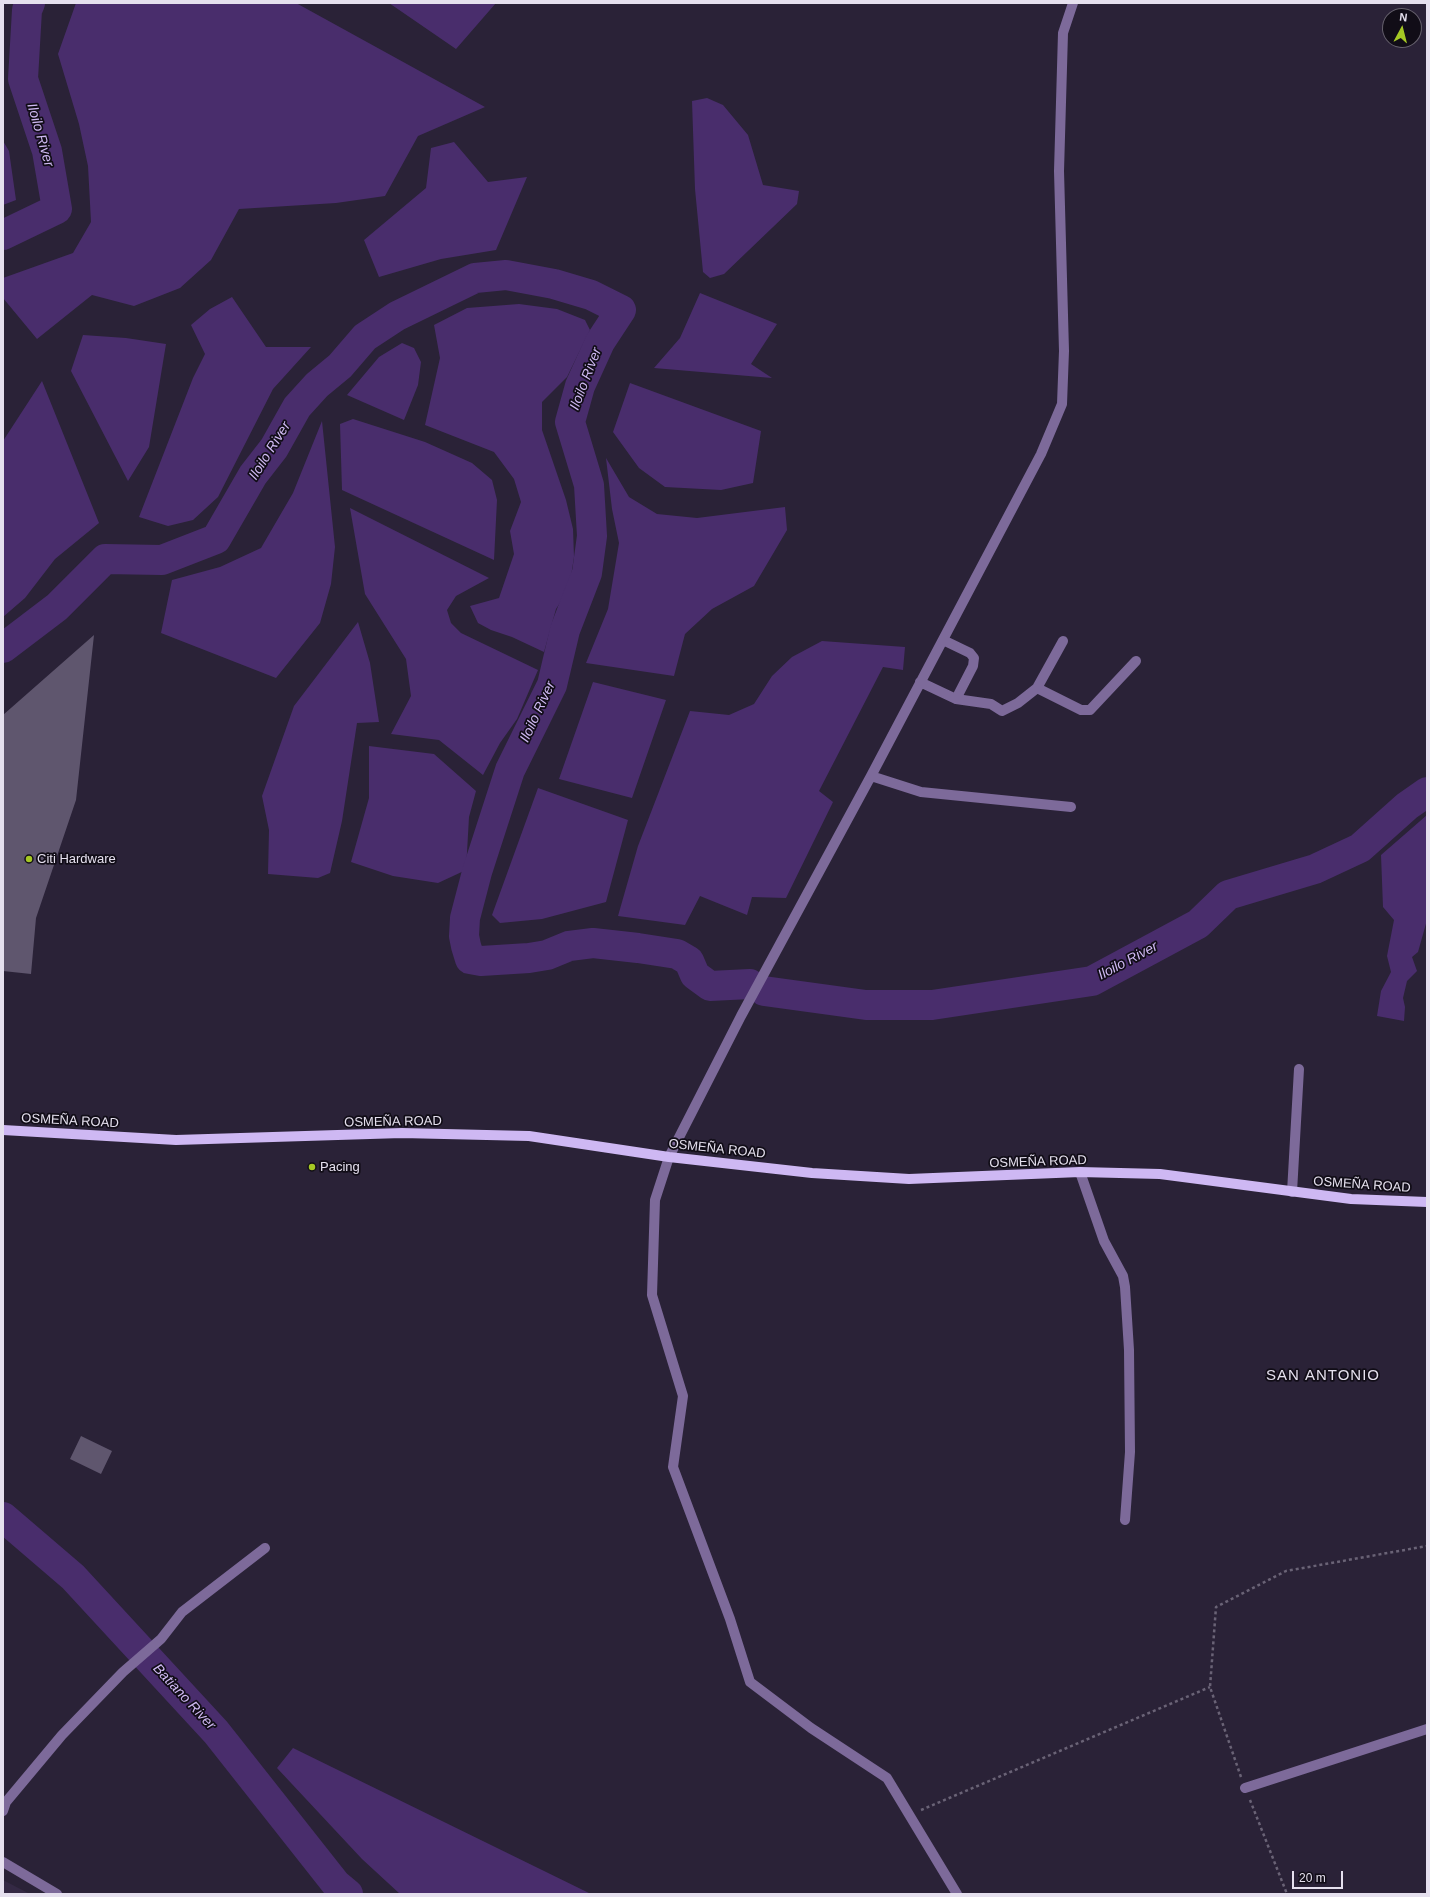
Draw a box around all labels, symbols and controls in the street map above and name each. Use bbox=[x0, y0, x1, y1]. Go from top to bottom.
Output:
north arrow bbox=[1382, 8, 1422, 48]
text: N bbox=[1399, 11, 1408, 24]
water label: Iloilo River bbox=[23, 101, 57, 169]
water label: Iloilo River bbox=[566, 345, 606, 413]
water label: Iloilo River bbox=[246, 419, 294, 483]
water label: Iloilo River bbox=[517, 679, 559, 745]
place label: Citi Hardware bbox=[37, 851, 116, 867]
marker: Citi Hardware bbox=[24, 854, 34, 864]
water label: Iloilo River bbox=[1095, 938, 1161, 984]
street label: OSMEÑA ROAD bbox=[21, 1111, 119, 1131]
street label: OSMEÑA ROAD bbox=[344, 1113, 442, 1131]
street label: OSMEÑA ROAD bbox=[668, 1136, 766, 1162]
street label: OSMEÑA ROAD bbox=[989, 1153, 1087, 1171]
place label: Pacing bbox=[320, 1159, 360, 1175]
marker: Pacing bbox=[307, 1162, 317, 1172]
street label: OSMEÑA ROAD bbox=[1313, 1174, 1411, 1196]
district label: SAN ANTONIO bbox=[1266, 1367, 1380, 1385]
water label: Batiano River bbox=[149, 1661, 219, 1733]
scale bar bbox=[1294, 1863, 1345, 1889]
text: 20 m bbox=[1299, 1871, 1326, 1885]

